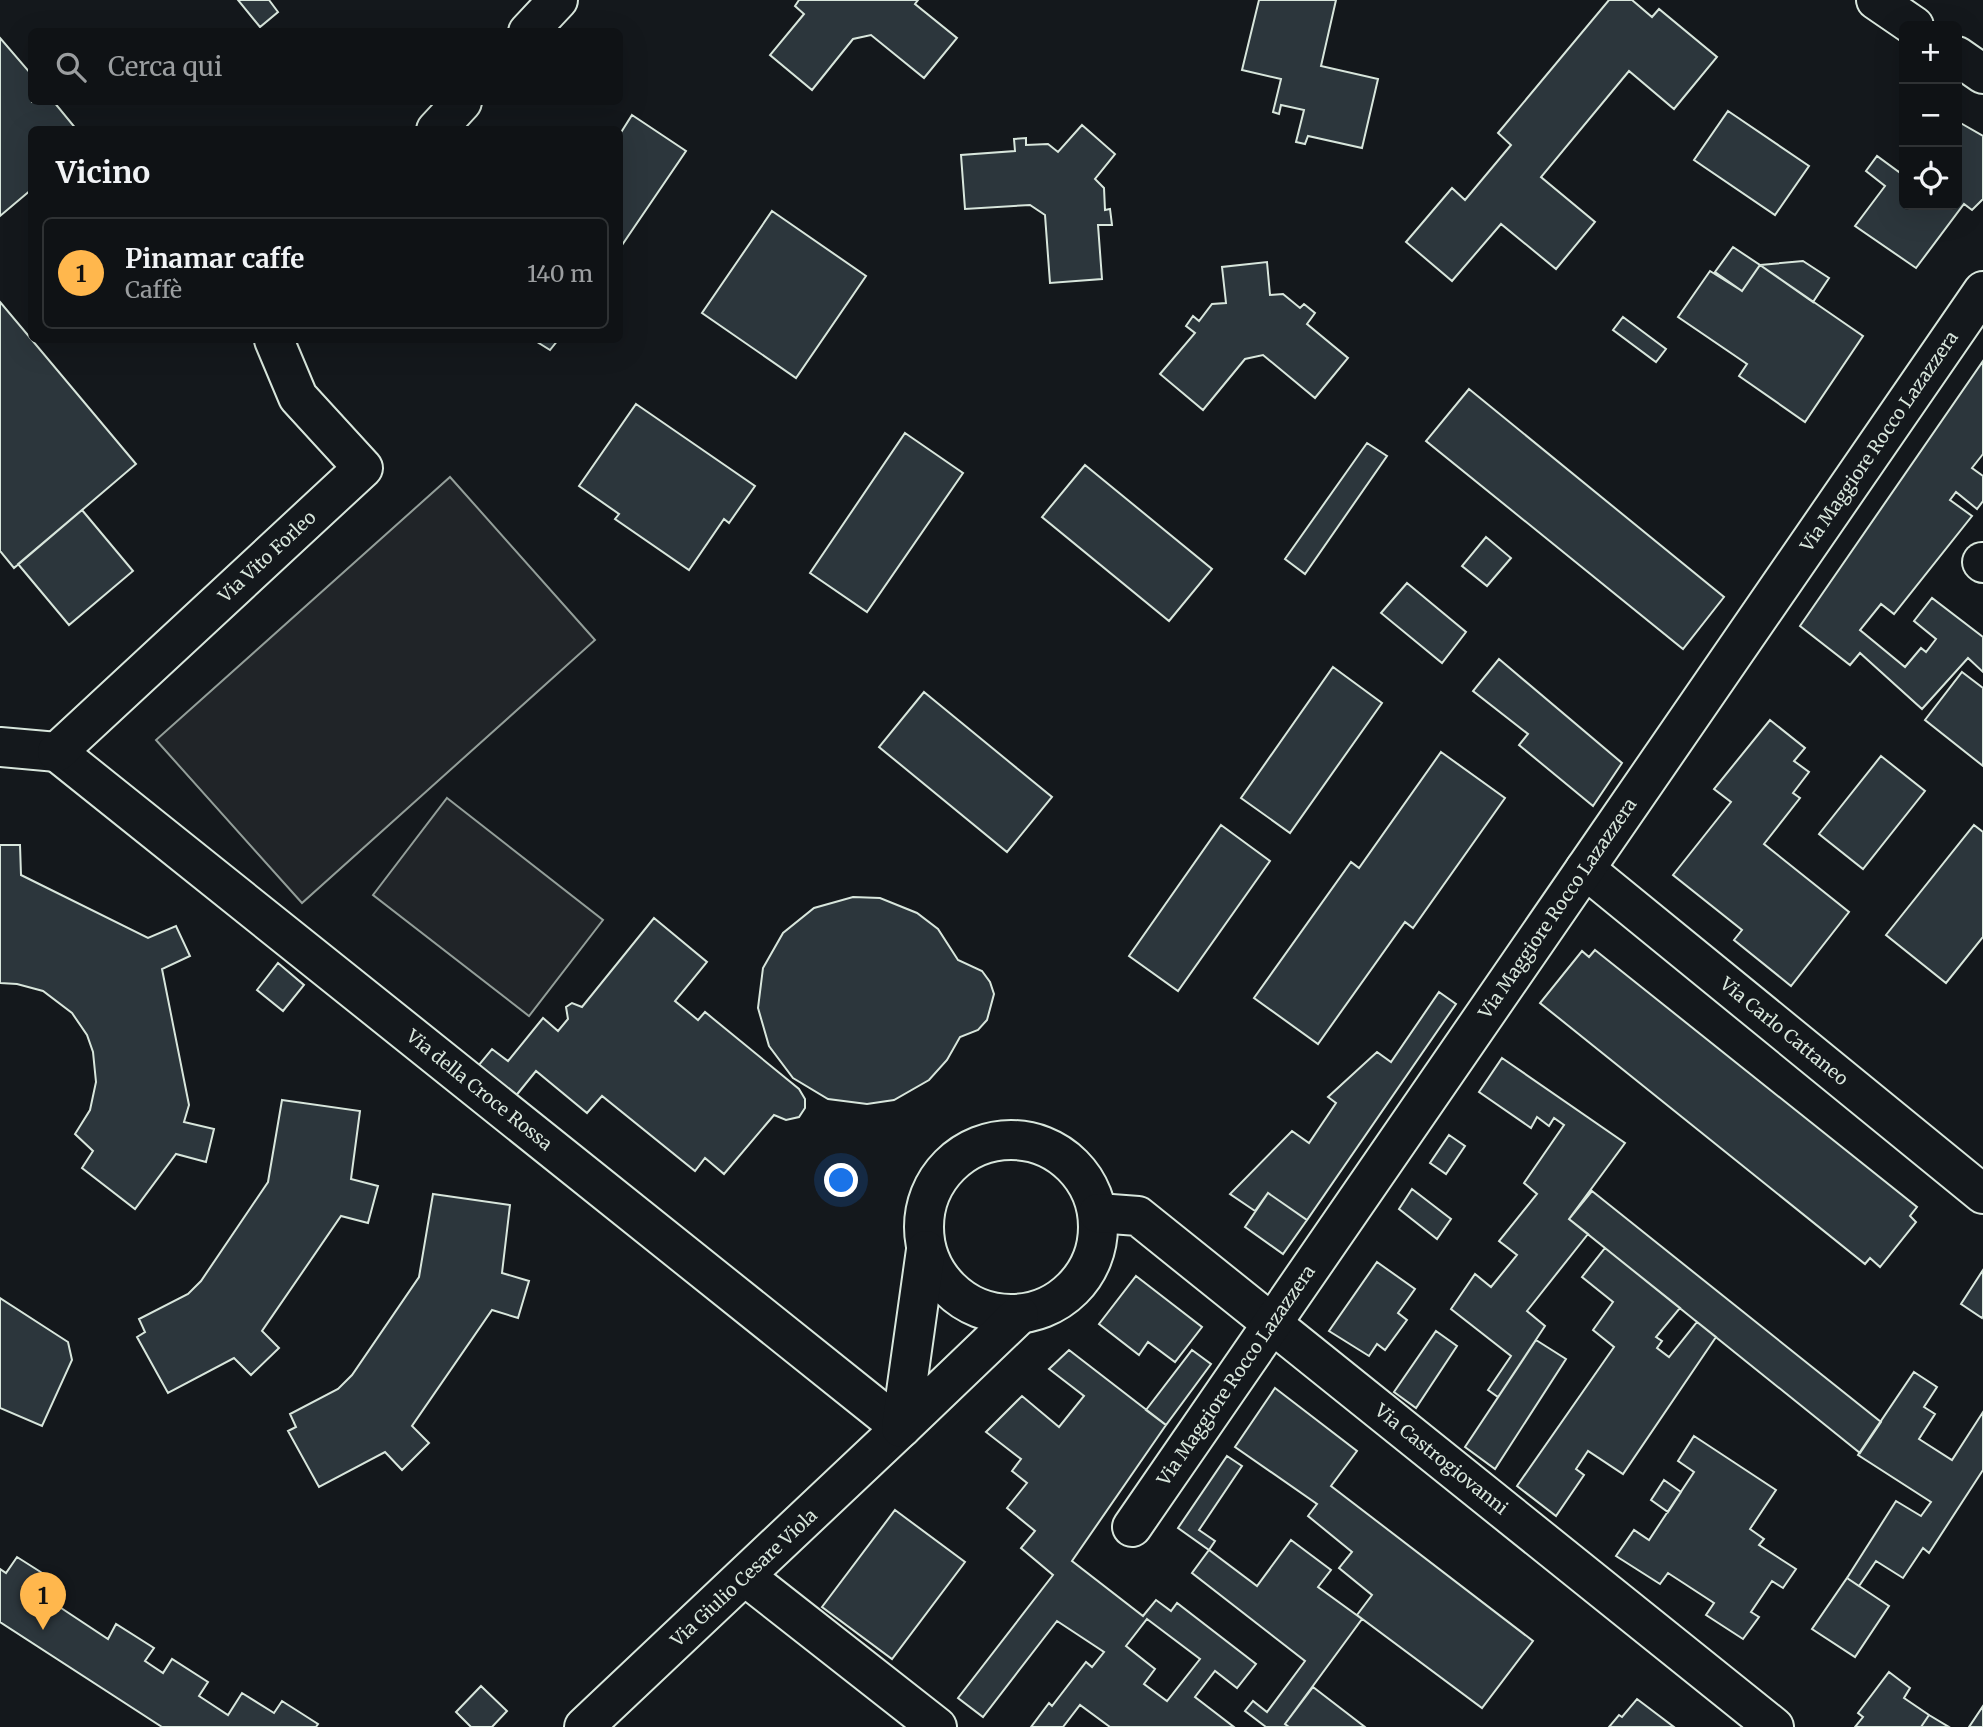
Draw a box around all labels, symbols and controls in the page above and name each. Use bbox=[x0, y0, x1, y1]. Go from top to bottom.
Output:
map controls bbox=[1899, 21, 1962, 210]
button: + bbox=[1899, 21, 1962, 84]
search box bbox=[28, 28, 623, 105]
icon: search bbox=[52, 48, 90, 86]
text: Cerca qui bbox=[108, 50, 222, 83]
button: − bbox=[1899, 84, 1962, 147]
button: locate bbox=[1899, 147, 1962, 210]
text: Vicino bbox=[56, 153, 150, 191]
text: Pinamar caffe bbox=[125, 242, 304, 275]
text: 1 bbox=[76, 259, 86, 288]
text: 140 m bbox=[527, 259, 593, 288]
text: Caffè bbox=[125, 275, 182, 304]
street label: Via Maggiore Rocco Lazazzera bbox=[1795, 326, 1963, 557]
street label: Via Vito Forleo bbox=[213, 506, 321, 608]
street label: Via Maggiore Rocco Lazazzera bbox=[1473, 793, 1642, 1024]
street label: Via Carlo Cattaneo bbox=[1715, 971, 1853, 1090]
street label: Via della Croce Rossa bbox=[401, 1024, 557, 1155]
your location bbox=[824, 1163, 858, 1197]
street label: Via Maggiore Rocco Lazazzera bbox=[1151, 1260, 1320, 1491]
street label: Via Castrogiovanni bbox=[1370, 1398, 1513, 1520]
street label: Via Giulio Cesare Viola bbox=[665, 1504, 822, 1652]
pin: 1 bbox=[20, 1572, 66, 1630]

